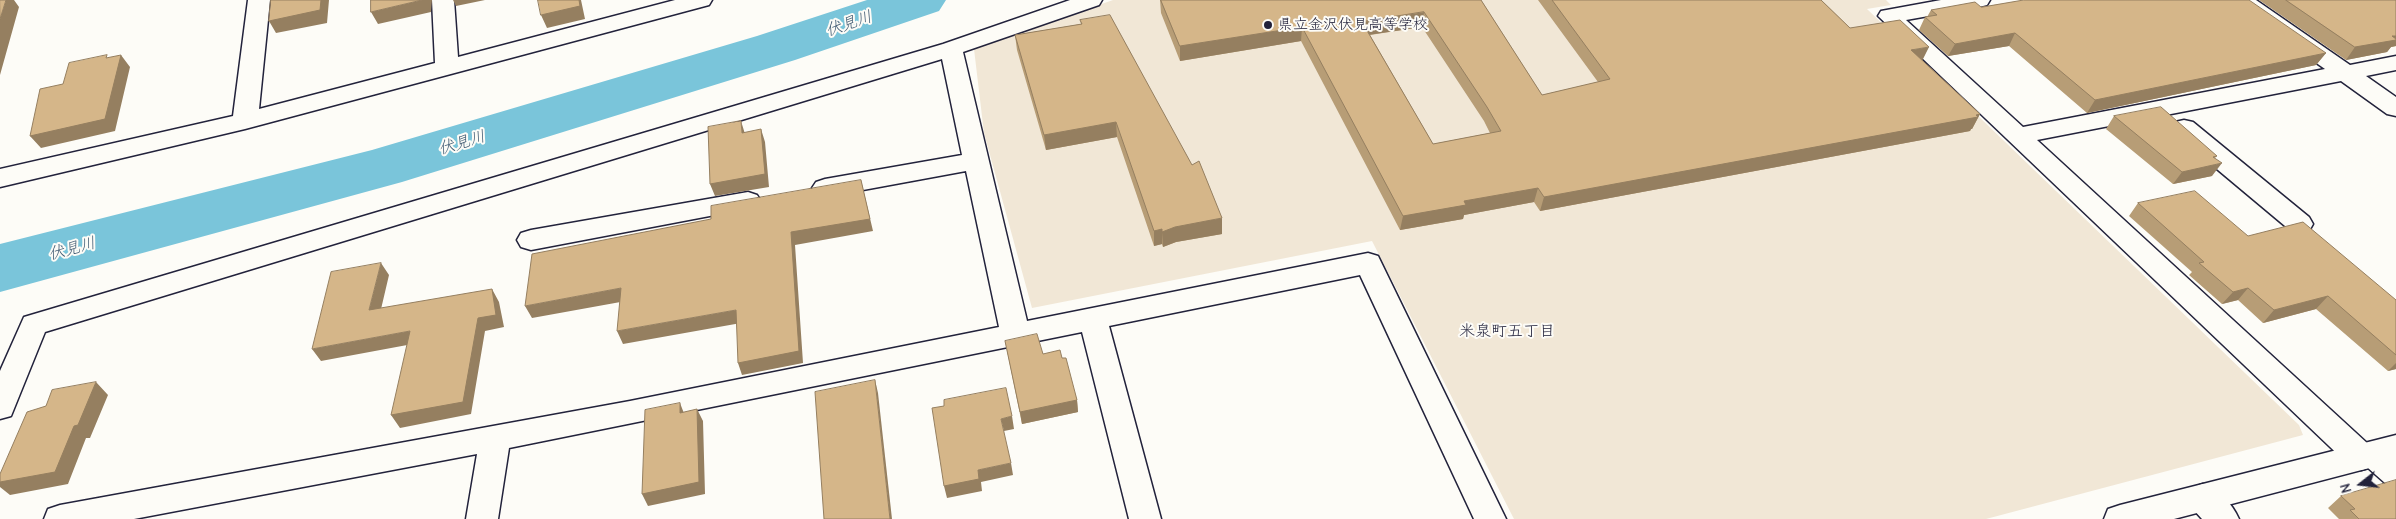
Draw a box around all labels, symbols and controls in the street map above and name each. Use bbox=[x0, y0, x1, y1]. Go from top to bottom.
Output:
water label: 伏見川 bbox=[823, 7, 875, 41]
place label: 県立金沢伏見高等学校 bbox=[1278, 16, 1428, 34]
marker: 県立金沢伏見高等学校 bbox=[1262, 19, 1274, 31]
water label: 伏見川 bbox=[436, 127, 488, 159]
water label: 伏見川 bbox=[46, 234, 98, 264]
district label: 米泉町五丁目 bbox=[1459, 321, 1555, 341]
north arrow bbox=[2336, 459, 2386, 509]
text: N bbox=[2337, 482, 2356, 495]

